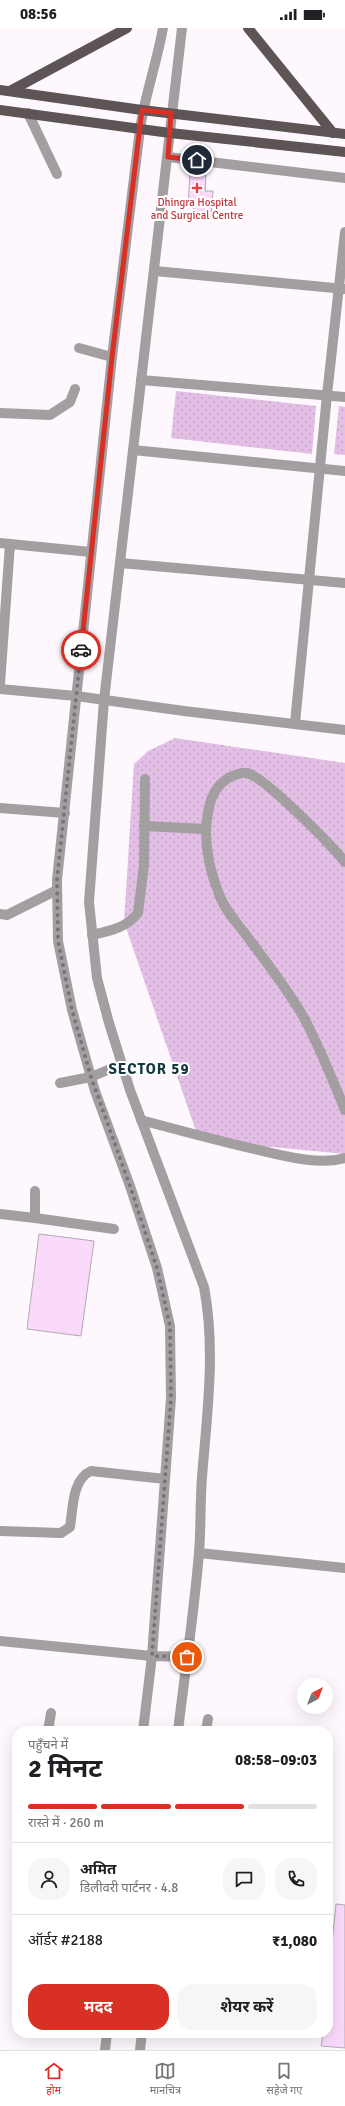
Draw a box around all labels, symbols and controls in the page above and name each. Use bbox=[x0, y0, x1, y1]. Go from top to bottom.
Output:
text: 08:56 bbox=[20, 5, 57, 23]
pin bbox=[180, 143, 214, 177]
icon: home bbox=[186, 149, 208, 171]
marker: Dhingra Hospital and Surgical Centre bbox=[191, 182, 203, 194]
place label: Dhingra Hospital and Surgical Centre bbox=[151, 196, 243, 222]
courier bbox=[61, 630, 101, 670]
icon: car bbox=[70, 639, 92, 661]
district label: SECTOR 59 bbox=[108, 1060, 190, 1078]
pin bbox=[170, 1640, 204, 1674]
icon: bag bbox=[176, 1646, 198, 1668]
north arrow bbox=[297, 1678, 333, 1714]
map controls bbox=[297, 1678, 333, 1714]
text: पहुँचने में bbox=[28, 1737, 68, 1753]
text: 08:58–09:03 bbox=[235, 1751, 317, 1769]
text: 2 मिनट bbox=[28, 1753, 102, 1785]
text: रास्ते में · 260 m bbox=[28, 1815, 104, 1831]
button: person bbox=[28, 1858, 70, 1900]
button: chat bbox=[223, 1858, 265, 1900]
button: phone bbox=[275, 1858, 317, 1900]
text: अमित bbox=[80, 1860, 116, 1878]
text: डिलीवरी पार्टनर · 4.8 bbox=[80, 1880, 178, 1896]
text: ऑर्डर #2188 bbox=[28, 1931, 103, 1949]
text: ₹1,080 bbox=[272, 1932, 317, 1950]
button: मदद bbox=[28, 1984, 169, 2030]
button: शेयर करें bbox=[177, 1984, 317, 2030]
tab: होम bbox=[43, 2060, 65, 2098]
tab: मानचित्र bbox=[150, 2060, 181, 2098]
tab: सहेजे गए bbox=[266, 2060, 302, 2098]

